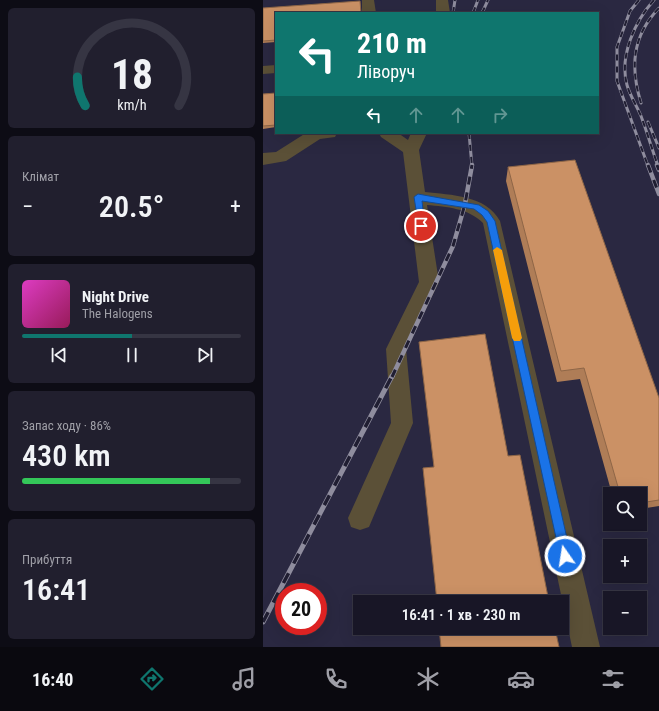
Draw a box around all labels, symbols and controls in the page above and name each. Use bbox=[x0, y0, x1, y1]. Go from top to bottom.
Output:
text: 210 m bbox=[357, 27, 427, 60]
icon: left bbox=[291, 28, 343, 80]
text: 18 bbox=[110, 50, 153, 99]
text: Ліворуч bbox=[357, 61, 415, 82]
text: km/h bbox=[117, 96, 146, 112]
icon: left bbox=[363, 104, 385, 126]
icon: ahead bbox=[405, 104, 427, 126]
icon: ahead bbox=[447, 104, 469, 126]
icon: right bbox=[489, 104, 511, 126]
text: Клімат bbox=[22, 169, 59, 184]
text: 20.5° bbox=[99, 189, 164, 224]
text: − bbox=[22, 194, 33, 219]
text: + bbox=[230, 194, 241, 219]
pin bbox=[404, 209, 438, 243]
icon: arrive bbox=[410, 215, 432, 237]
text: Night Drive bbox=[82, 288, 149, 306]
text: The Halogens bbox=[82, 306, 153, 321]
icon: previous bbox=[48, 344, 70, 366]
icon: pause bbox=[121, 344, 143, 366]
icon: next bbox=[194, 344, 216, 366]
text: Запас ходу · 86% bbox=[22, 418, 111, 433]
text: 430 km bbox=[22, 438, 111, 473]
map controls bbox=[603, 487, 647, 635]
button: search bbox=[603, 487, 647, 531]
position arrow bbox=[544, 535, 586, 577]
button: + bbox=[603, 539, 647, 583]
text: Прибуття bbox=[22, 552, 72, 567]
text: 16:41 bbox=[22, 572, 90, 607]
speed limit sign: 20 bbox=[275, 583, 327, 635]
button: − bbox=[603, 591, 647, 635]
text: 16:41 · 1 хв · 230 m bbox=[402, 606, 520, 624]
icon: directions bbox=[138, 665, 166, 693]
icon: music bbox=[230, 665, 258, 693]
icon: phone bbox=[322, 665, 350, 693]
icon: climate bbox=[414, 665, 442, 693]
icon: car bbox=[507, 665, 535, 693]
icon: filters bbox=[599, 665, 627, 693]
text: 16:40 bbox=[32, 669, 73, 690]

